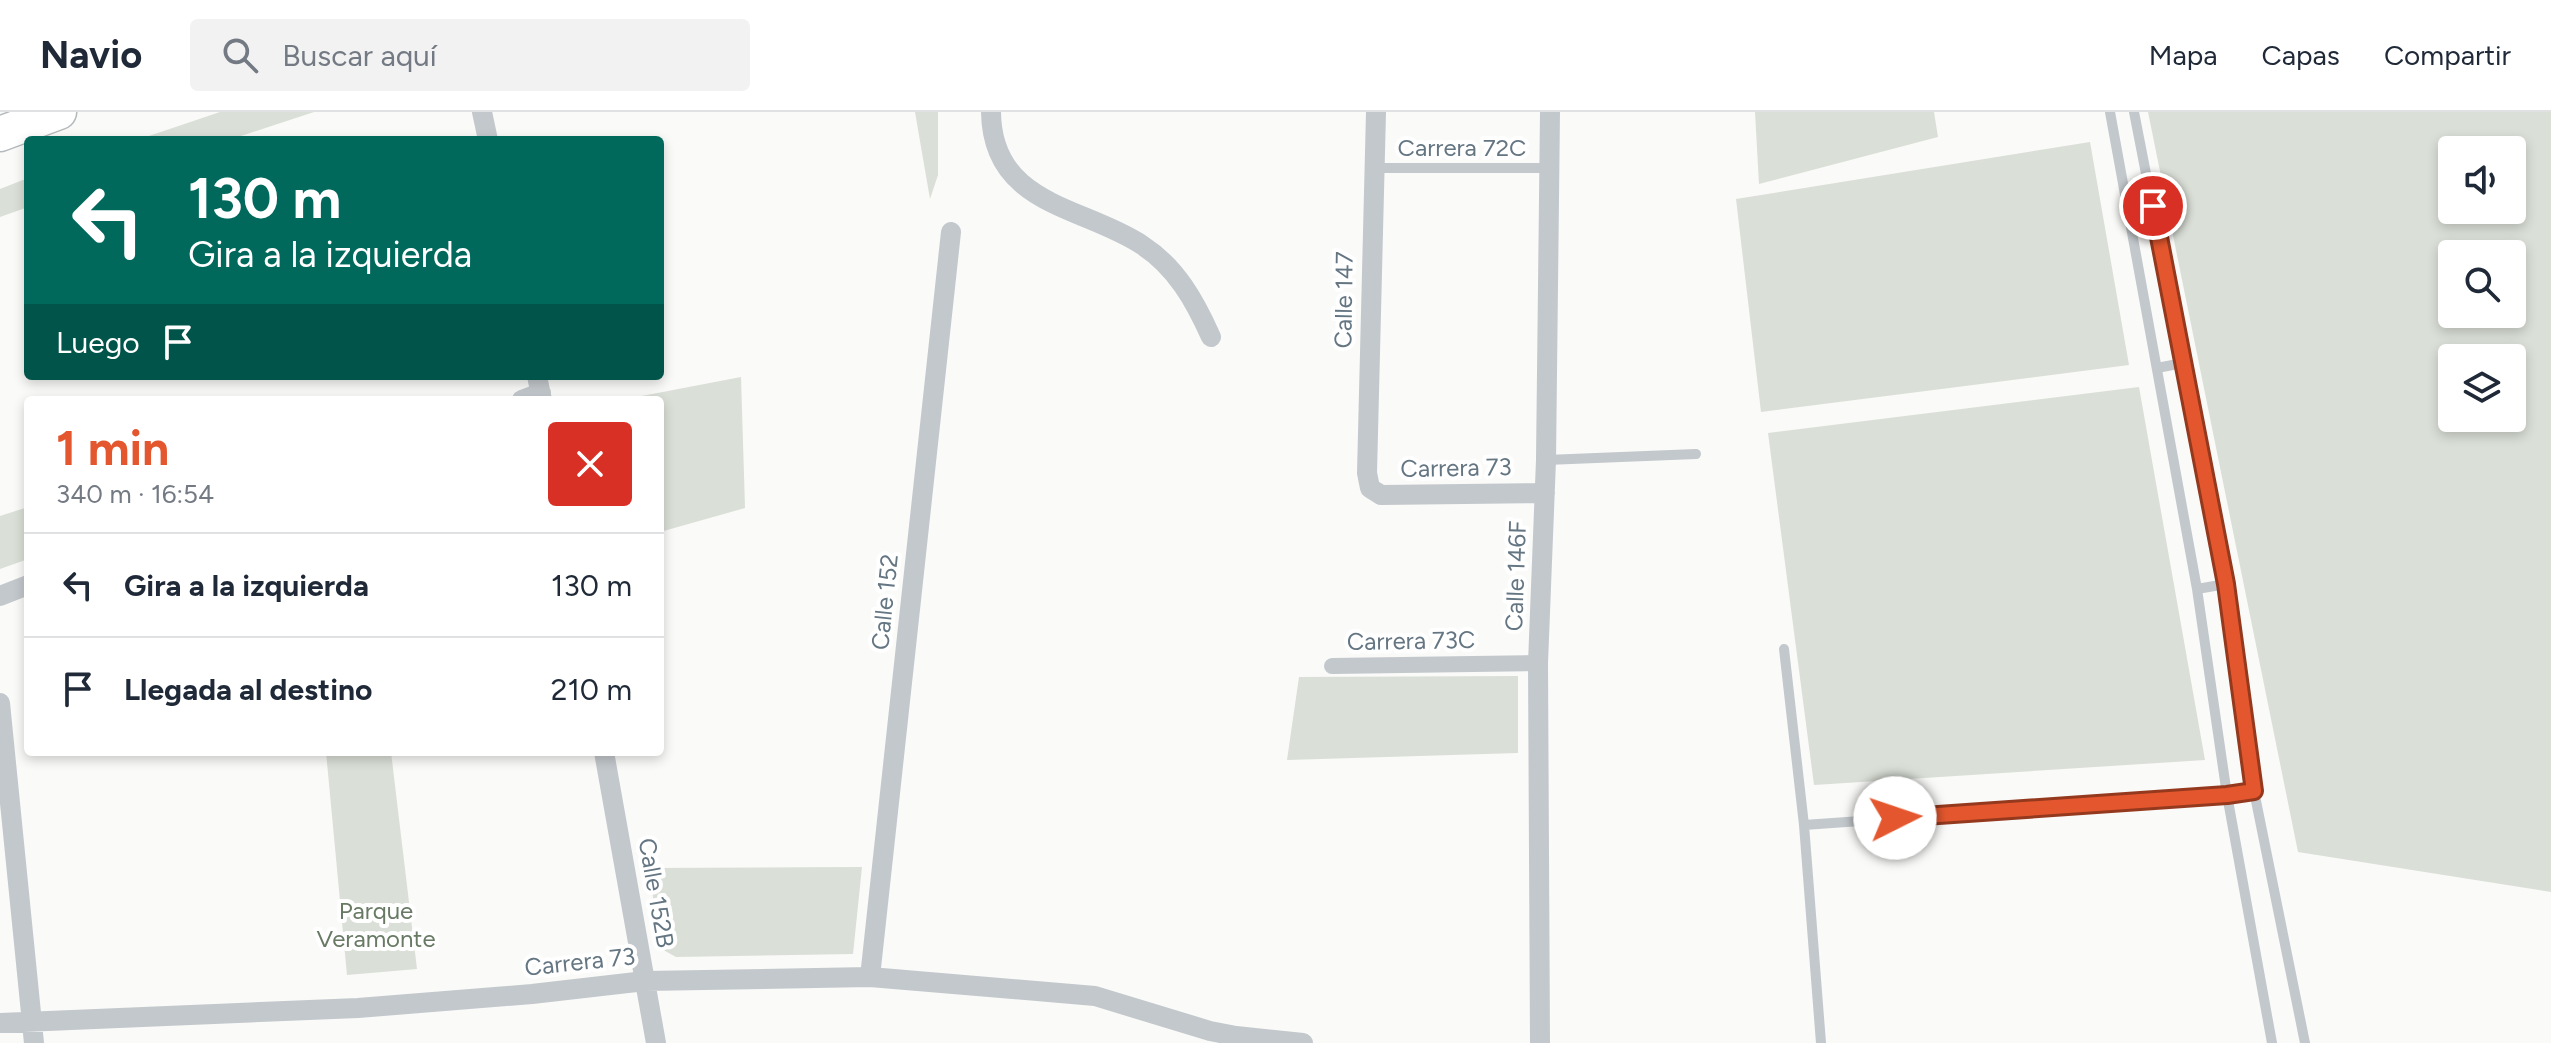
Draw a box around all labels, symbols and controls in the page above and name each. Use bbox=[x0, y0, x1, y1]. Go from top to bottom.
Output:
search box bbox=[190, 19, 750, 91]
text: Navio bbox=[40, 32, 142, 78]
icon: search bbox=[218, 33, 262, 77]
text: Buscar aquí bbox=[282, 37, 437, 74]
text: Mapa bbox=[2149, 38, 2218, 72]
text: Capas bbox=[2262, 38, 2340, 72]
text: Compartir bbox=[2384, 38, 2511, 72]
street label: Carrera 72C bbox=[1398, 133, 1526, 162]
map controls bbox=[2438, 136, 2526, 432]
button: sound bbox=[2438, 136, 2526, 224]
text: 130 m bbox=[188, 165, 341, 232]
icon: left bbox=[56, 168, 160, 272]
pin bbox=[2119, 172, 2187, 240]
icon: arrive bbox=[2131, 184, 2175, 228]
text: Gira a la izquierda bbox=[188, 233, 472, 276]
button: search bbox=[2438, 240, 2526, 328]
street label: Calle 147 bbox=[1328, 251, 1359, 349]
icon: arrive bbox=[156, 320, 200, 364]
text: Luego bbox=[56, 324, 140, 361]
button: layers bbox=[2438, 344, 2526, 432]
text: 1 min bbox=[56, 419, 169, 477]
button: close bbox=[548, 422, 632, 506]
street label: Carrera 73 bbox=[1400, 452, 1512, 483]
text: 340 m · 16:54 bbox=[56, 478, 214, 510]
street label: Calle 146F bbox=[1499, 520, 1532, 632]
street label: Calle 152 bbox=[865, 553, 904, 651]
icon: left bbox=[56, 563, 100, 607]
text: Gira a la izquierda bbox=[124, 567, 369, 604]
text: 130 m bbox=[551, 567, 632, 604]
street label: Carrera 73C bbox=[1347, 625, 1475, 656]
icon: arrive bbox=[56, 667, 100, 711]
text: Llegada al destino bbox=[124, 671, 372, 708]
text: 210 m bbox=[551, 671, 632, 708]
position arrow bbox=[1853, 776, 1937, 860]
street label: Calle 152B bbox=[633, 836, 680, 950]
park label: Parque Veramonte bbox=[317, 896, 435, 953]
street label: Carrera 73 bbox=[523, 941, 637, 982]

